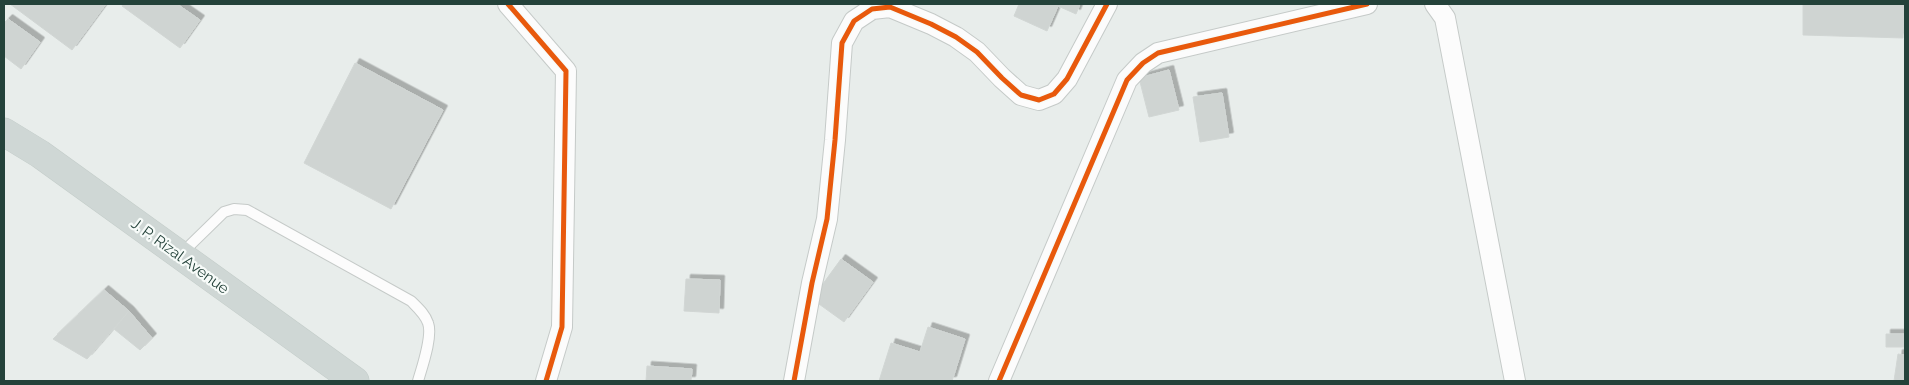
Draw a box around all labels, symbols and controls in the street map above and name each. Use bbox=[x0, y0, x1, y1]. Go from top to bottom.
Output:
street label: J. P. Rizal Avenue bbox=[128, 214, 233, 298]

